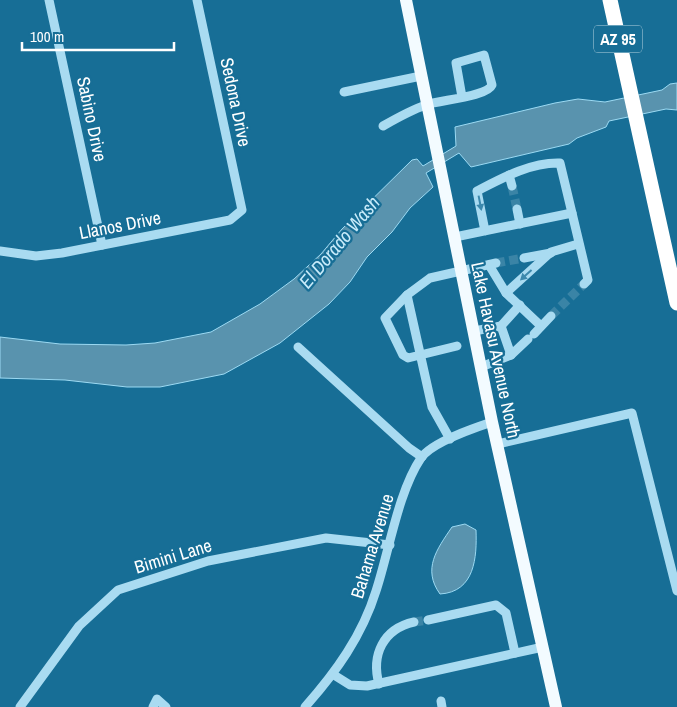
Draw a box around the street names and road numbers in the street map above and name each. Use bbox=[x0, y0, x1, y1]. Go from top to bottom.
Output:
road number: AZ 95 bbox=[594, 26, 642, 52]
street label: Sedona Drive bbox=[214, 55, 258, 149]
street label: Sabino Drive bbox=[71, 74, 113, 164]
street label: Llanos Drive bbox=[77, 205, 163, 245]
street label: Lake Havasu Avenue North bbox=[465, 260, 527, 440]
street label: Bahama Avenue bbox=[344, 491, 400, 601]
street label: Bimini Lane bbox=[131, 532, 215, 580]

